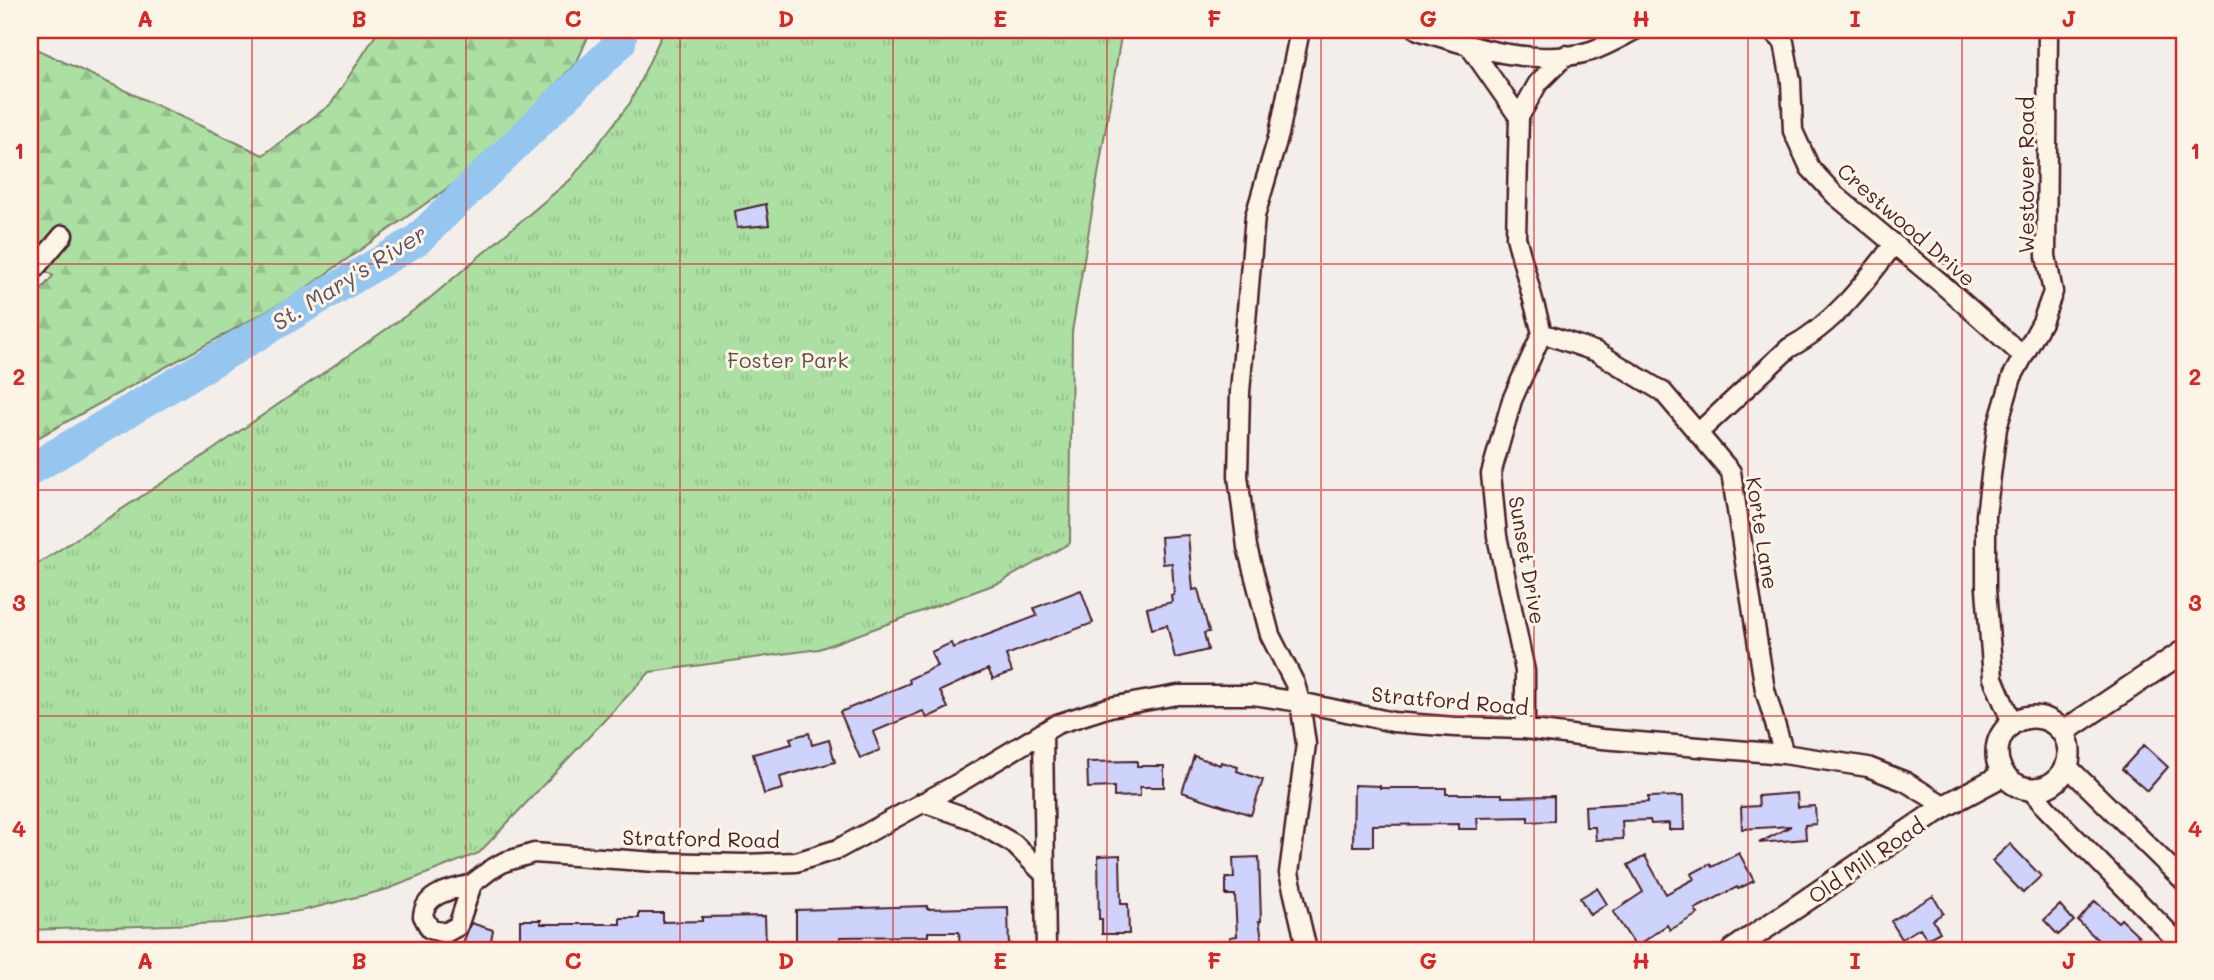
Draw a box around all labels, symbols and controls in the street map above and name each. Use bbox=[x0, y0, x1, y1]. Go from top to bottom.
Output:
text: A bbox=[137, 3, 153, 33]
text: B bbox=[351, 3, 367, 33]
text: C bbox=[564, 3, 582, 33]
text: D bbox=[778, 3, 794, 33]
text: E bbox=[993, 3, 1007, 33]
text: F bbox=[1207, 3, 1221, 33]
text: G bbox=[1419, 3, 1437, 33]
text: H bbox=[1632, 3, 1650, 33]
text: I bbox=[1849, 3, 1861, 33]
text: J bbox=[2061, 3, 2077, 33]
street label: Westover Road bbox=[2012, 96, 2039, 254]
text: 1 bbox=[14, 135, 24, 165]
text: 1 bbox=[2190, 135, 2200, 165]
street label: Crestwood Drive bbox=[1832, 156, 1982, 292]
water label: St. Mary's River bbox=[266, 217, 432, 337]
park label: Foster Park bbox=[727, 346, 849, 373]
text: 2 bbox=[13, 361, 25, 391]
text: 2 bbox=[2189, 361, 2201, 391]
street label: Korte Lane bbox=[1741, 475, 1785, 591]
street label: Sunset Drive bbox=[1503, 494, 1553, 626]
text: 3 bbox=[12, 587, 26, 617]
text: 3 bbox=[2188, 587, 2202, 617]
street label: Stratford Road bbox=[1370, 680, 1530, 720]
street label: Old Mill Road bbox=[1803, 811, 1929, 909]
text: 4 bbox=[12, 813, 26, 843]
text: 4 bbox=[2188, 813, 2202, 843]
street label: Stratford Road bbox=[622, 823, 780, 853]
text: A bbox=[137, 945, 153, 975]
text: B bbox=[351, 945, 367, 975]
text: C bbox=[564, 945, 582, 975]
text: D bbox=[778, 945, 794, 975]
text: E bbox=[993, 945, 1007, 975]
text: F bbox=[1207, 945, 1221, 975]
text: G bbox=[1419, 945, 1437, 975]
text: H bbox=[1632, 945, 1650, 975]
text: I bbox=[1849, 945, 1861, 975]
text: J bbox=[2061, 945, 2077, 975]

